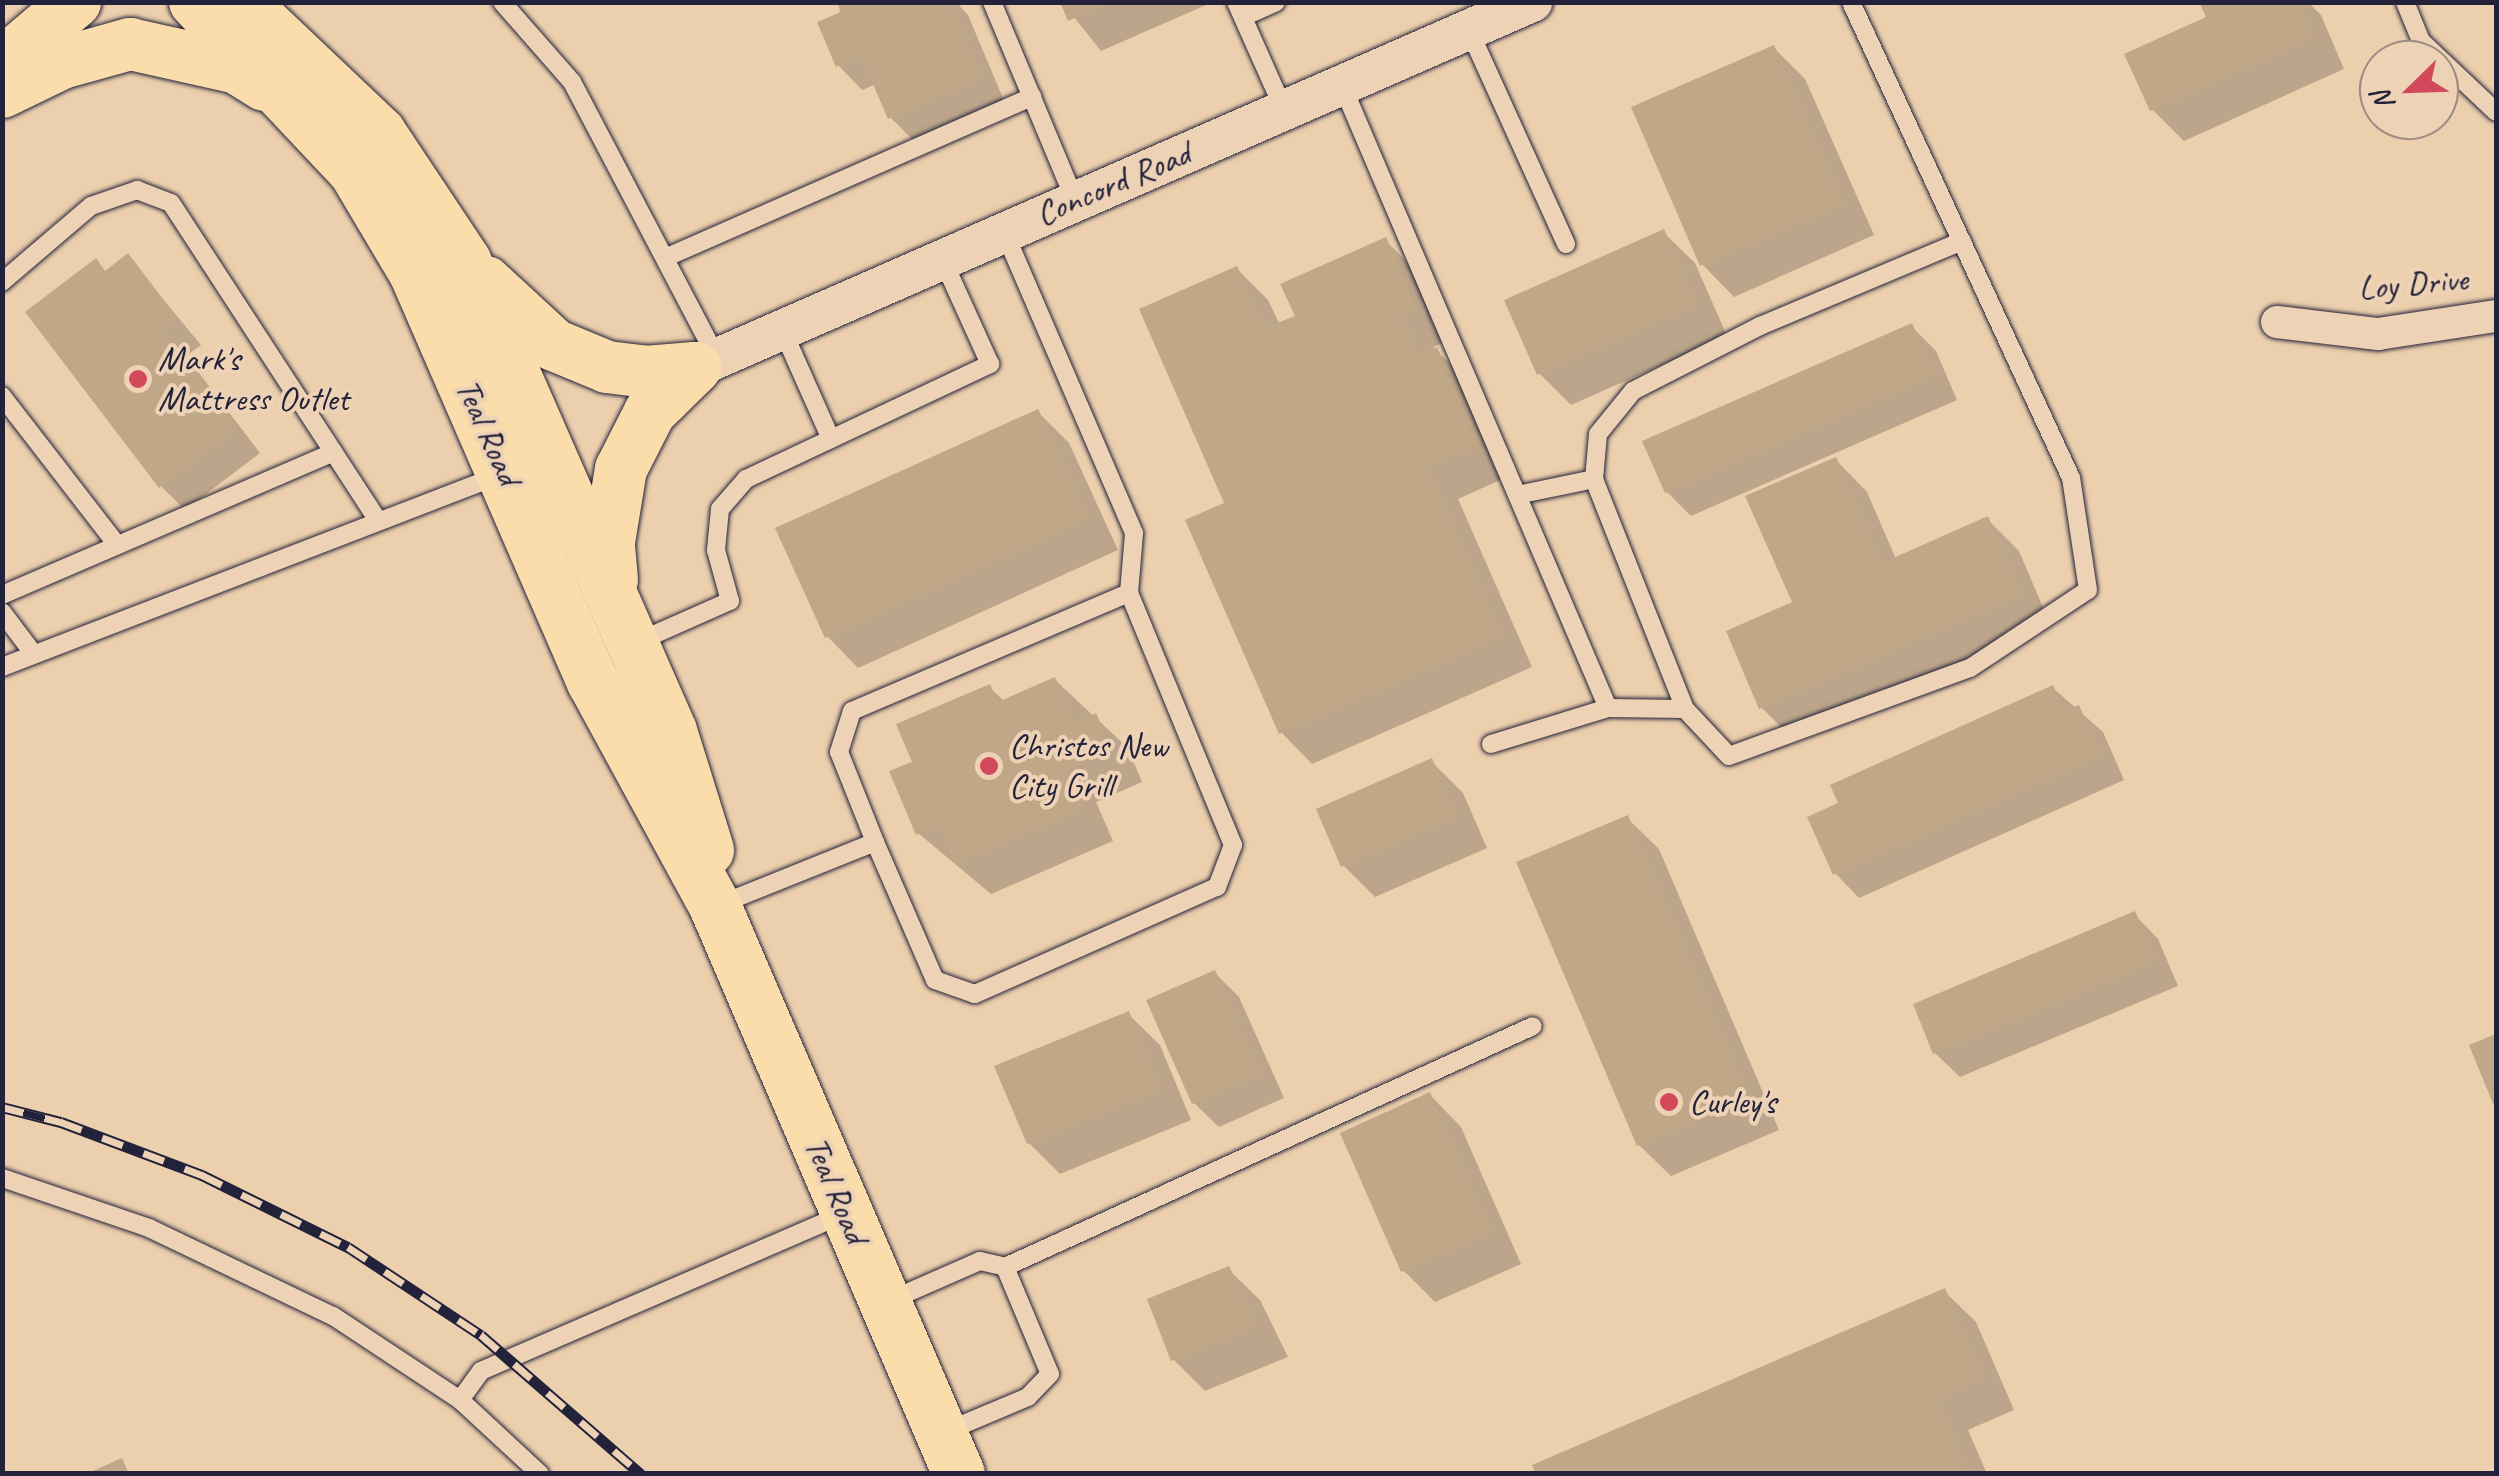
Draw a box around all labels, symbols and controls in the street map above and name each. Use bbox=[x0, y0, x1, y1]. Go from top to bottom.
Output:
north arrow bbox=[2359, 40, 2459, 140]
text: N bbox=[2363, 86, 2402, 116]
street label: Concord Road bbox=[1030, 133, 1196, 235]
street label: Loy Drive bbox=[2356, 258, 2470, 310]
place label: Mark's Mattress Outlet bbox=[158, 338, 349, 420]
marker: Mark's Mattress Outlet bbox=[127, 368, 149, 390]
street label: Teal Road bbox=[446, 373, 530, 491]
place label: Christos New City Grill bbox=[1009, 725, 1168, 807]
marker: Christos New City Grill bbox=[978, 755, 1000, 777]
place label: Curley's bbox=[1689, 1081, 1776, 1123]
marker: Curley's bbox=[1658, 1091, 1680, 1113]
street label: Teal Road bbox=[795, 1131, 877, 1249]

